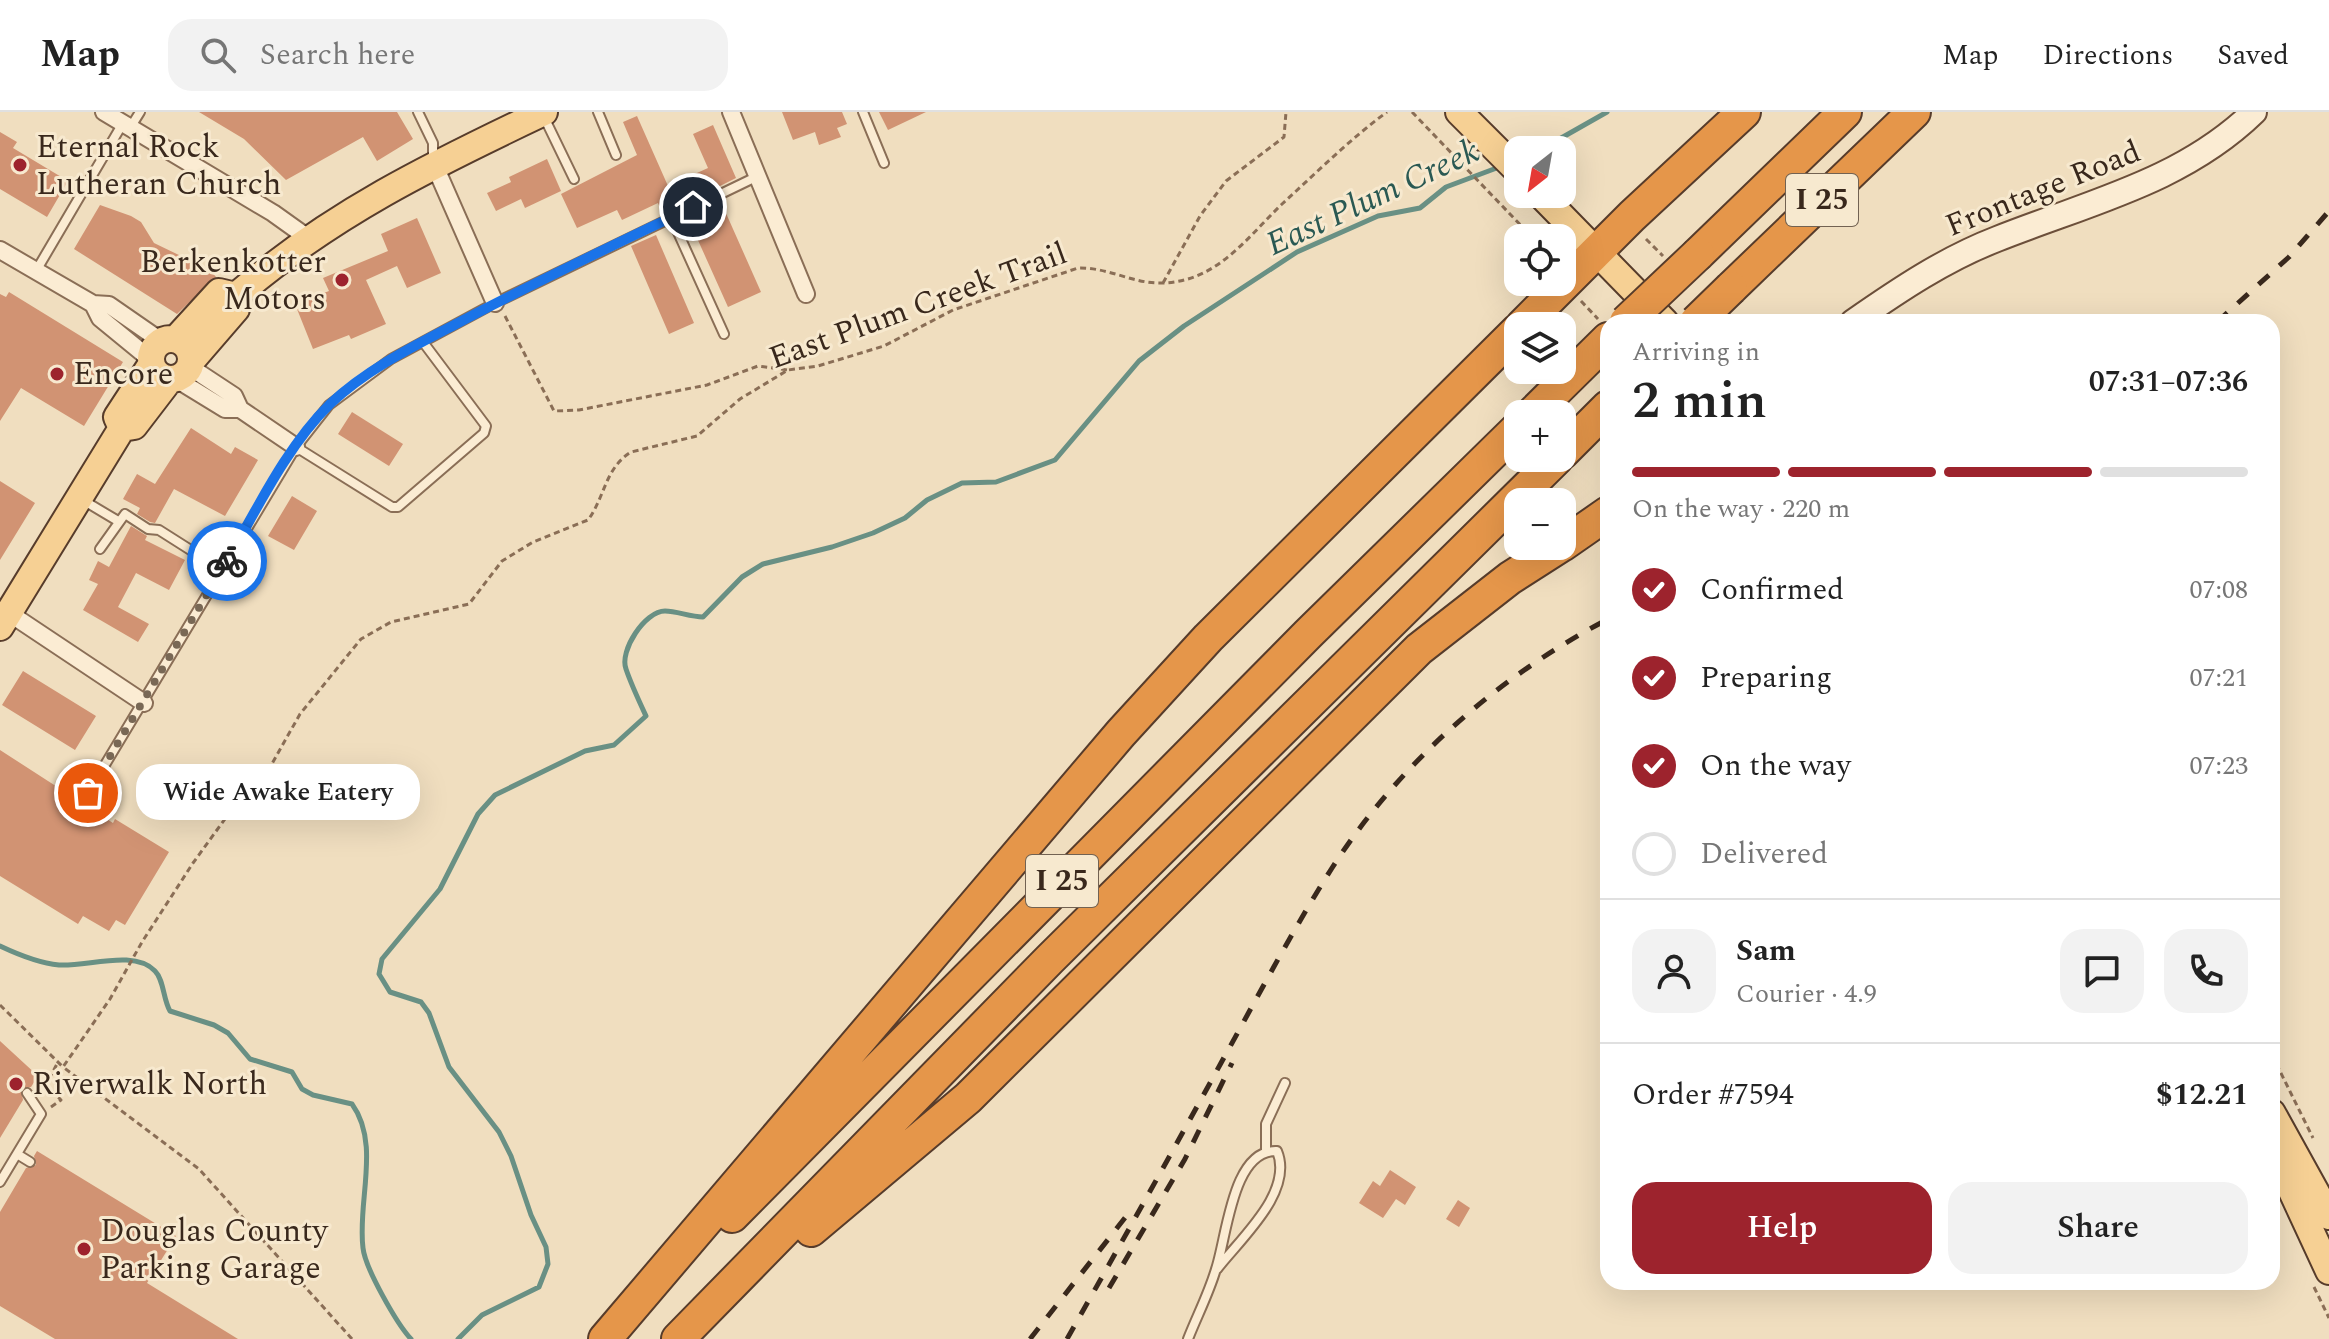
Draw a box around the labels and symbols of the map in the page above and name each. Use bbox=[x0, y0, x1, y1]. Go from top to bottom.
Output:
place label: Eternal Rock Lutheran Church bbox=[36, 123, 281, 209]
water label: East Plum Creek bbox=[1258, 126, 1489, 270]
street label: Frontage Road bbox=[1938, 128, 2148, 250]
north arrow bbox=[1504, 136, 1576, 208]
marker: Eternal Rock Lutheran Church bbox=[11, 156, 29, 174]
pin bbox=[659, 173, 727, 241]
road number: I 25 bbox=[1786, 174, 1858, 226]
street label: East Plum Creek Trail bbox=[762, 229, 1074, 383]
place label: Berkenkotter Motors bbox=[140, 238, 326, 324]
marker: Berkenkotter Motors bbox=[333, 271, 351, 289]
place label: Encore bbox=[73, 350, 173, 399]
marker: Encore bbox=[48, 365, 66, 383]
courier bbox=[187, 521, 267, 601]
pin bbox=[54, 759, 122, 827]
callout: Wide Awake Eatery bbox=[136, 765, 420, 821]
road number: I 25 bbox=[1026, 855, 1098, 907]
place label: Riverwalk North bbox=[32, 1060, 267, 1109]
marker: Riverwalk North bbox=[7, 1075, 25, 1093]
place label: Douglas County Parking Garage bbox=[100, 1207, 329, 1293]
marker: Douglas County Parking Garage bbox=[75, 1240, 93, 1258]

